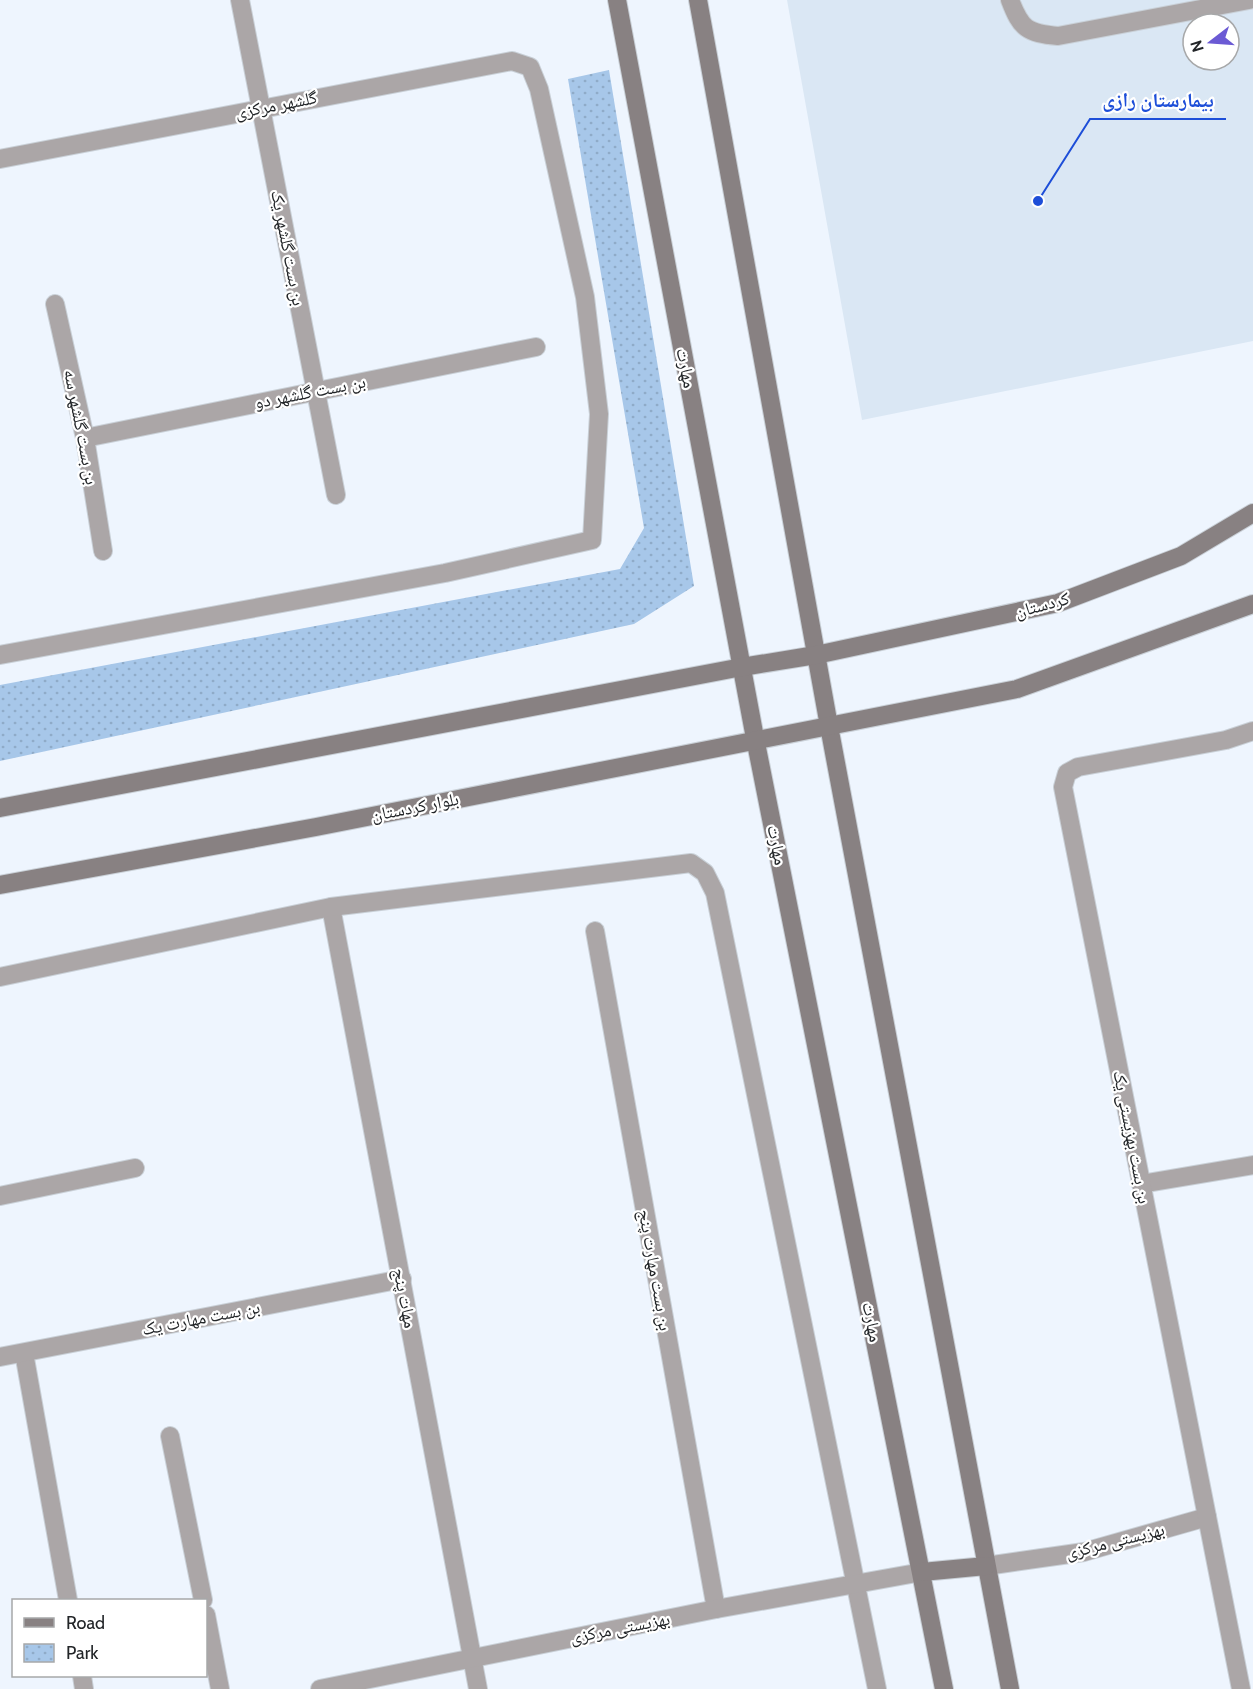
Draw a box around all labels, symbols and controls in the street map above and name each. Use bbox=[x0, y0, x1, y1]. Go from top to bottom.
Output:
north arrow bbox=[1181, 12, 1241, 72]
text: N bbox=[1186, 38, 1208, 54]
callout: بیمارستان رازی bbox=[1090, 81, 1226, 119]
street label: گلشهر مرکزی bbox=[233, 86, 320, 124]
text: بیمارستان رازی bbox=[1102, 88, 1214, 112]
street label: بن بست گلشهر یک bbox=[266, 188, 310, 308]
street label: مهارت bbox=[671, 346, 701, 390]
street label: بن بست گلشهر سه bbox=[59, 367, 103, 487]
street label: بن بست گلشهر دو bbox=[252, 370, 368, 414]
street label: کردستان bbox=[1012, 587, 1072, 623]
street label: بلوار کردستان bbox=[369, 788, 461, 826]
street label: مهارت bbox=[762, 823, 792, 867]
street label: بن بست بهزیستی یک bbox=[1108, 1068, 1156, 1206]
street label: بن بست مهارت پنج bbox=[632, 1207, 677, 1333]
street label: مهات پنج bbox=[387, 1266, 422, 1330]
street label: بن بست مهارت یک bbox=[140, 1296, 262, 1340]
street label: مهارت bbox=[857, 1300, 887, 1344]
street label: بهزیستی مرکزی bbox=[1063, 1518, 1167, 1564]
legend bbox=[12, 1599, 207, 1677]
street label: بهزیستی مرکزی bbox=[568, 1608, 672, 1648]
text: Road bbox=[66, 1612, 105, 1634]
text: Park bbox=[66, 1642, 99, 1664]

